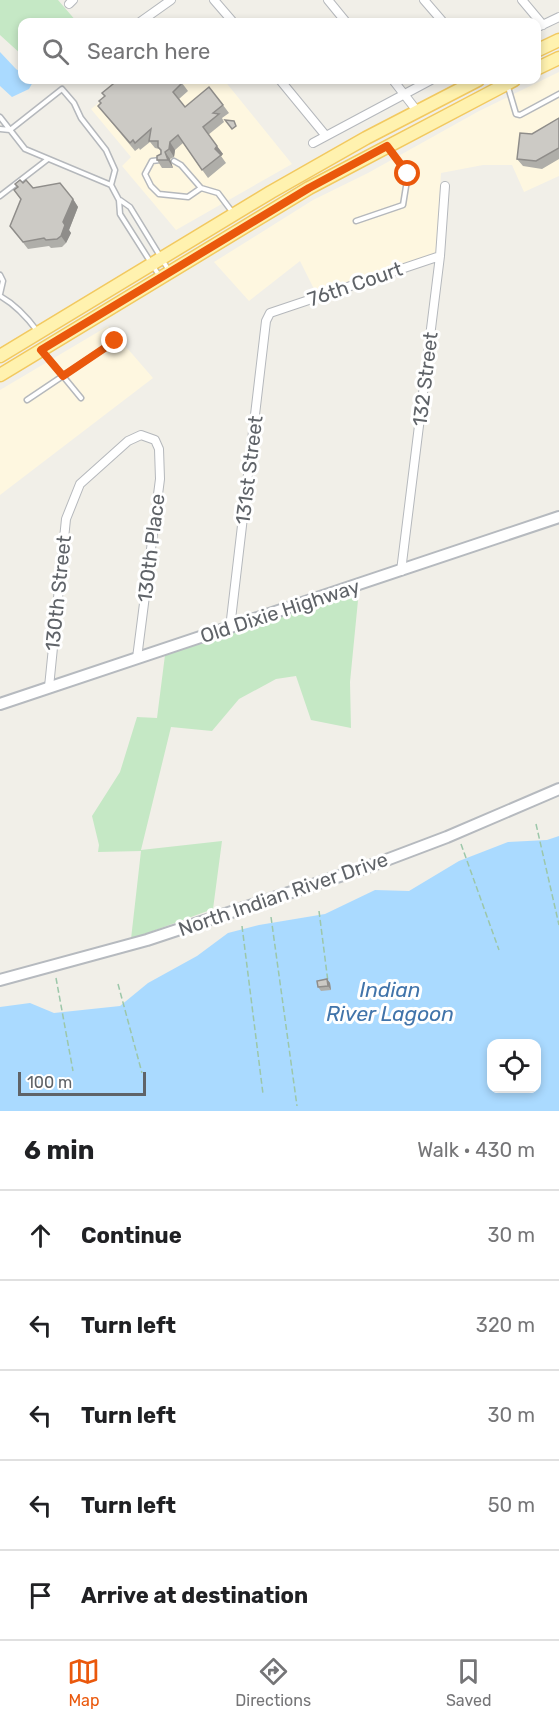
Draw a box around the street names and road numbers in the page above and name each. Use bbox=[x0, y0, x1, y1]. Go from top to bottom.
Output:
street label: 76th Court bbox=[304, 257, 406, 311]
street label: 132 Street bbox=[407, 330, 443, 428]
street label: 131st Street bbox=[230, 414, 268, 526]
street label: 130th Place bbox=[132, 492, 170, 604]
street label: 130th Street bbox=[40, 534, 76, 652]
street label: Old Dixie Highway bbox=[197, 574, 363, 648]
street label: North Indian River Drive bbox=[175, 847, 391, 941]

